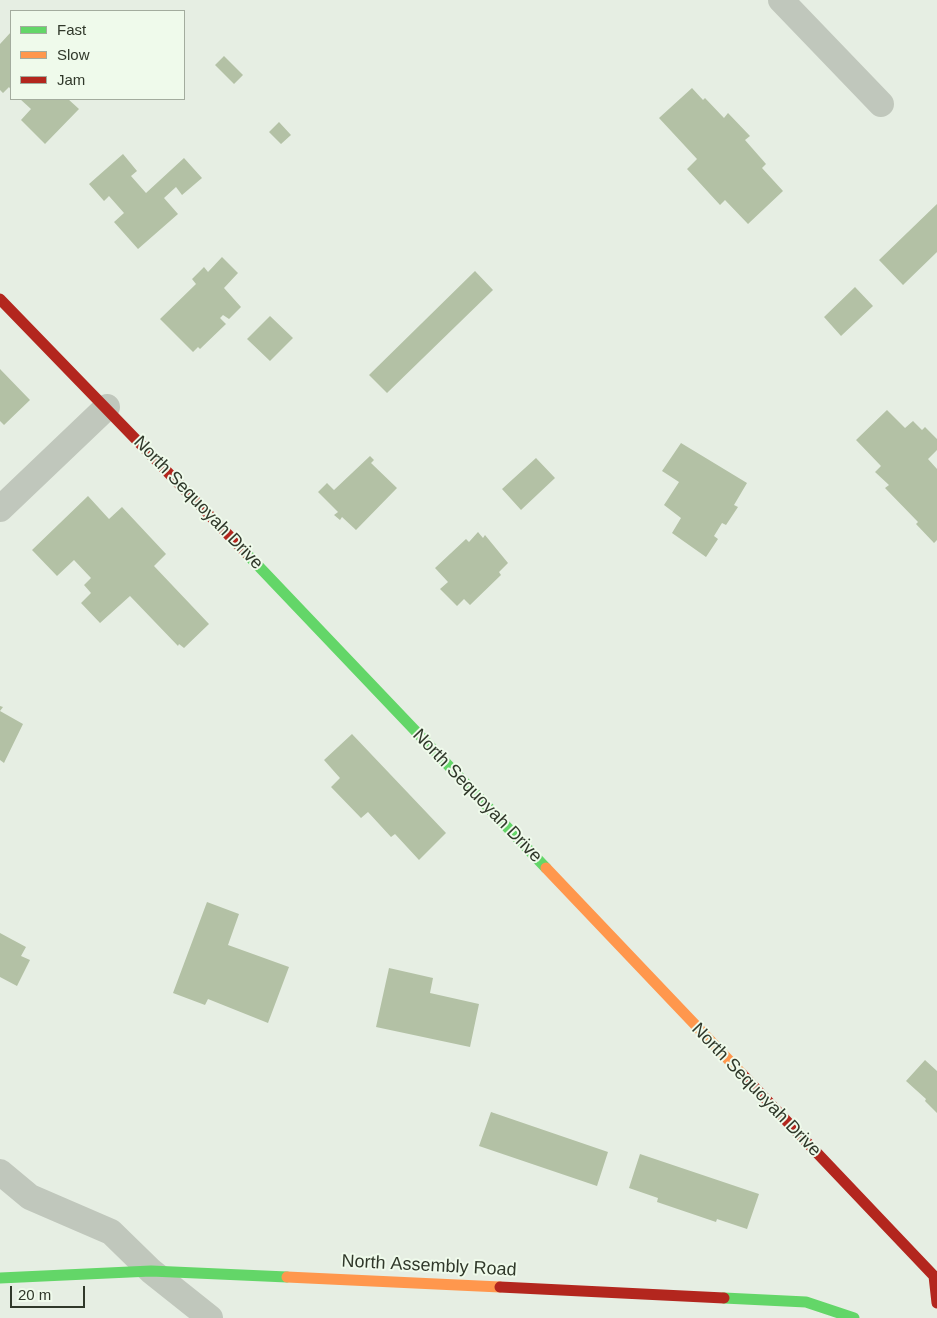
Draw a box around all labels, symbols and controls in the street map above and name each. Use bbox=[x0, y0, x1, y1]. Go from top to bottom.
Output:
legend bbox=[10, 10, 185, 100]
text: Fast bbox=[57, 21, 86, 38]
text: Slow bbox=[57, 46, 90, 63]
text: Jam bbox=[57, 71, 85, 88]
street label: North Sequoyah Drive bbox=[129, 432, 267, 574]
street label: North Sequoyah Drive bbox=[408, 725, 546, 867]
street label: North Sequoyah Drive bbox=[687, 1019, 825, 1161]
street label: North Assembly Road bbox=[341, 1251, 517, 1281]
scale bar bbox=[12, 1276, 88, 1308]
text: 20 m bbox=[18, 1286, 51, 1303]

